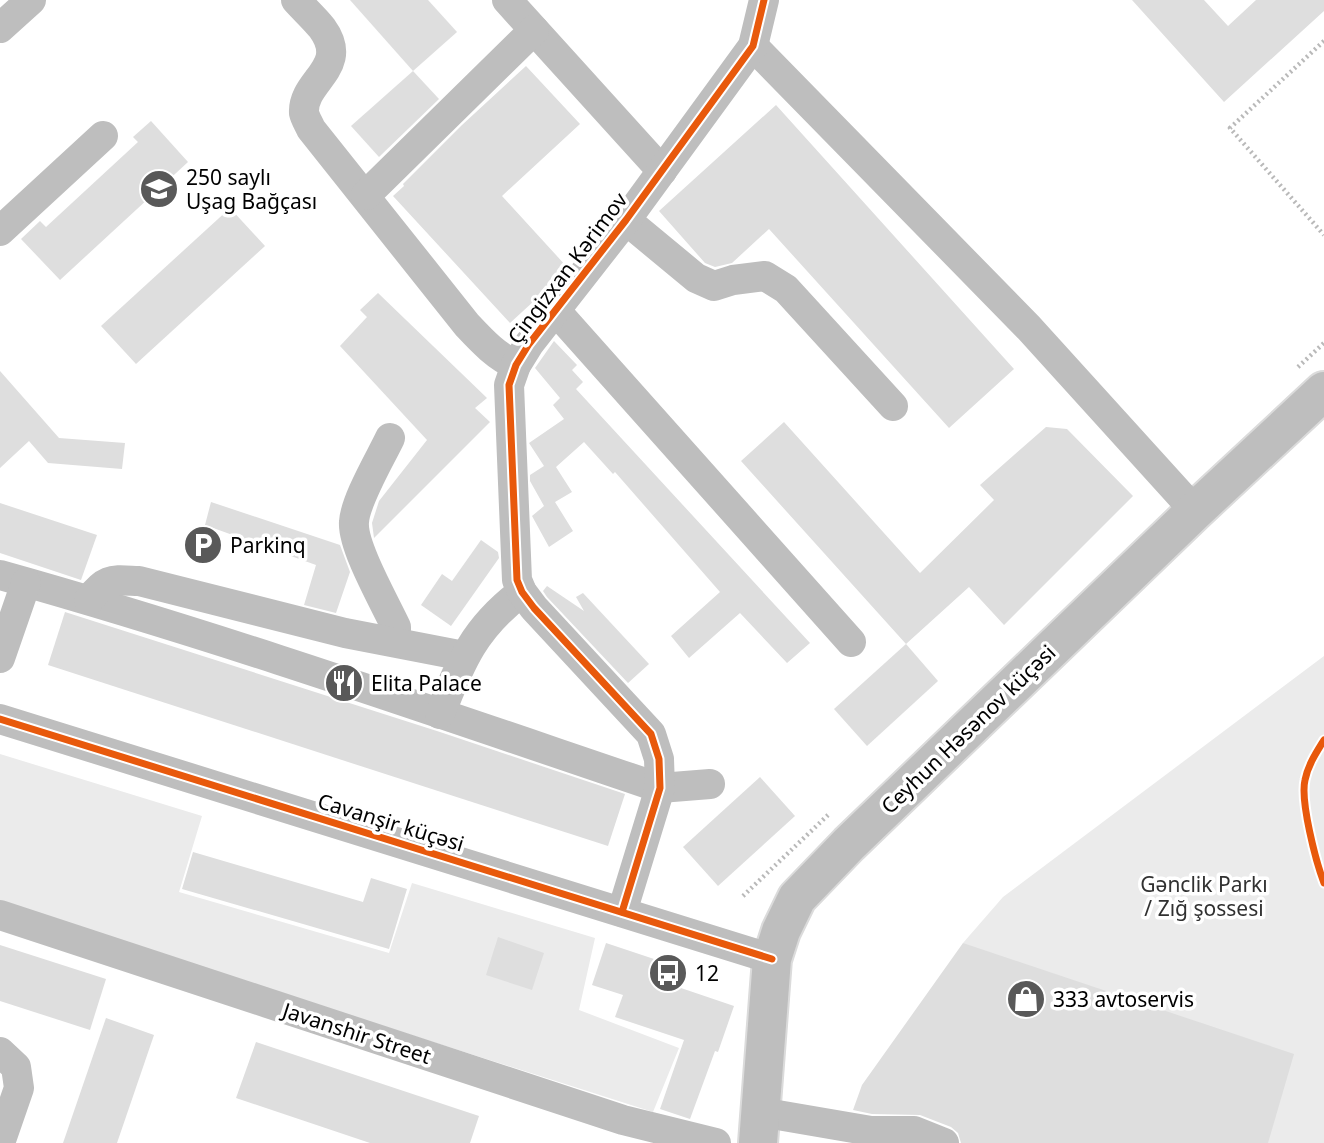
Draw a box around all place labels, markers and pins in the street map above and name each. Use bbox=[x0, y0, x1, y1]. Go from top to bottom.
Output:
place label: 250 saylı Uşag Bağçası bbox=[186, 163, 317, 215]
school or university icon: 250 saylı Uşag Bağçası bbox=[138, 168, 180, 210]
parking icon: Parkinq bbox=[182, 524, 224, 566]
place label: Parkinq bbox=[230, 531, 306, 559]
restaurant icon: Elita Palace bbox=[323, 662, 365, 704]
place label: Elita Palace bbox=[371, 669, 482, 697]
bus stop icon: 12 bbox=[647, 952, 689, 994]
place label: 12 bbox=[695, 959, 719, 987]
shop icon: 333 avtoservis bbox=[1005, 978, 1047, 1020]
place label: 333 avtoservis bbox=[1053, 985, 1194, 1013]

